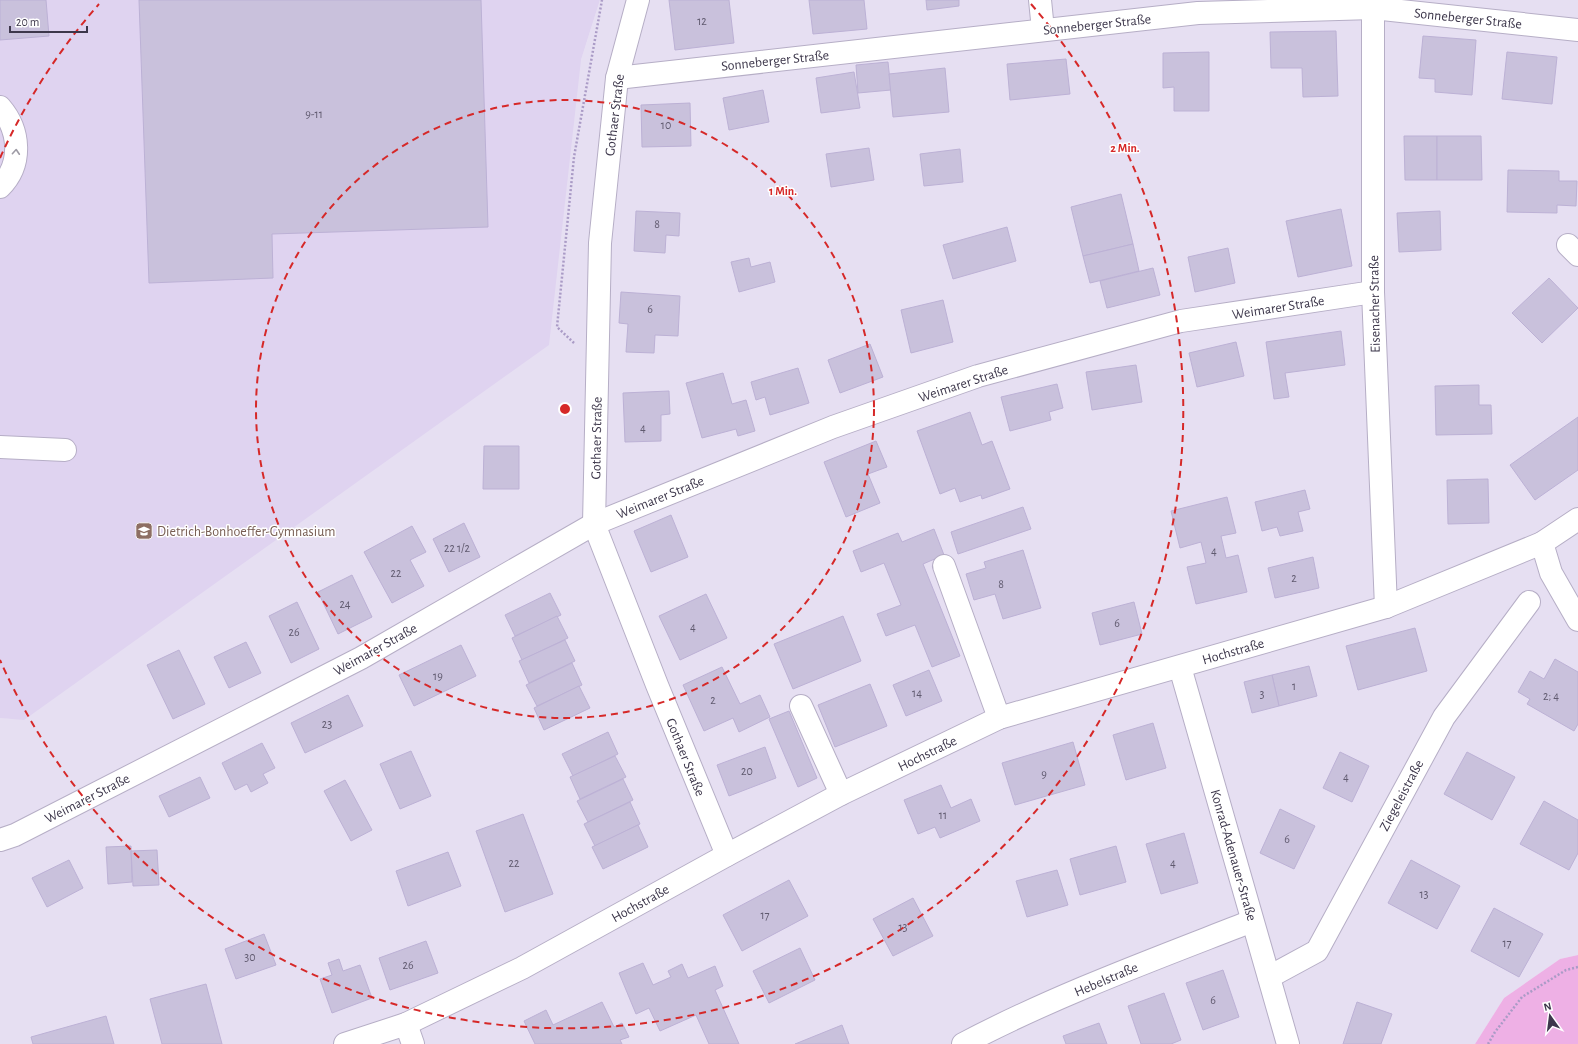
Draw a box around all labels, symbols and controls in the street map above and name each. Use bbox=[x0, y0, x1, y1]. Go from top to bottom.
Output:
street label: Sonneberger Straße bbox=[1413, 6, 1522, 32]
scale bar bbox=[10, 8, 87, 34]
street label: Sonneberger Straße bbox=[1043, 12, 1152, 38]
house number: 12 bbox=[697, 15, 707, 27]
text: 20 m bbox=[16, 16, 39, 28]
street label: Sonneberger Straße bbox=[721, 48, 830, 74]
street label: Gothaer Straße bbox=[603, 73, 627, 157]
house number: 9-11 bbox=[305, 108, 323, 120]
house number: 10 bbox=[661, 119, 671, 131]
text: 2 Min. bbox=[1110, 142, 1140, 154]
one-way arrow bbox=[11, 149, 20, 155]
text: 1 Min. bbox=[769, 185, 797, 197]
house number: 8 bbox=[654, 218, 660, 230]
street label: Eisenacher Straße bbox=[1367, 255, 1383, 353]
street label: Weimarer Straße bbox=[1231, 294, 1325, 322]
house number: 6 bbox=[647, 303, 653, 315]
street label: Weimarer Straße bbox=[917, 363, 1010, 405]
street label: Gothaer Straße bbox=[589, 397, 605, 479]
centre of rings bbox=[558, 402, 572, 416]
house number: 4 bbox=[640, 422, 646, 434]
street label: Weimarer Straße bbox=[615, 474, 706, 522]
school or university icon: Dietrich-Bonhoeffer-Gymnasium bbox=[134, 521, 154, 541]
place label: Dietrich-Bonhoeffer-Gymnasium bbox=[157, 525, 335, 539]
house number: 22 1/2 bbox=[444, 542, 471, 554]
house number: 4 bbox=[1211, 545, 1217, 557]
house number: 22 bbox=[391, 567, 402, 579]
house number: 2 bbox=[1291, 572, 1297, 584]
house number: 8 bbox=[998, 578, 1004, 590]
house number: 24 bbox=[339, 598, 351, 610]
house number: 6 bbox=[1114, 617, 1120, 629]
street label: Weimarer Straße bbox=[331, 621, 420, 679]
house number: 4 bbox=[690, 621, 696, 633]
house number: 26 bbox=[288, 626, 300, 638]
street label: Hochstraße bbox=[1201, 636, 1266, 667]
house number: 19 bbox=[433, 670, 443, 682]
house number: 1 bbox=[1292, 680, 1296, 692]
house number: 14 bbox=[912, 687, 922, 699]
house number: 3 bbox=[1260, 688, 1265, 700]
house number: 2; 4 bbox=[1543, 690, 1559, 702]
house number: 2 bbox=[710, 694, 716, 706]
street label: Gothaer Straße bbox=[663, 716, 707, 798]
house number: 23 bbox=[322, 718, 332, 730]
street label: Hochstraße bbox=[896, 734, 959, 774]
street label: Ziegeleistraße bbox=[1377, 758, 1426, 833]
house number: 20 bbox=[741, 765, 753, 777]
house number: 9 bbox=[1041, 768, 1047, 780]
house number: 4 bbox=[1343, 771, 1349, 783]
street label: Weimarer Straße bbox=[43, 772, 132, 826]
street label: Konrad-Adenauer-Straße bbox=[1208, 788, 1259, 923]
house number: 11 bbox=[939, 809, 947, 821]
house number: 6 bbox=[1284, 833, 1290, 845]
house number: 22 bbox=[509, 857, 520, 869]
house number: 4 bbox=[1170, 857, 1176, 869]
street label: Hochstraße bbox=[609, 882, 672, 925]
house number: 13 bbox=[1419, 888, 1429, 900]
house number: 17 bbox=[760, 909, 770, 921]
house number: 13 bbox=[898, 921, 908, 933]
house number: 17 bbox=[1502, 937, 1512, 949]
house number: 30 bbox=[244, 951, 256, 963]
house number: 26 bbox=[402, 959, 414, 971]
street label: Hebelstraße bbox=[1073, 960, 1140, 1000]
house number: 6 bbox=[1210, 994, 1216, 1006]
north arrow bbox=[1530, 996, 1570, 1036]
text: N bbox=[1543, 1001, 1553, 1013]

